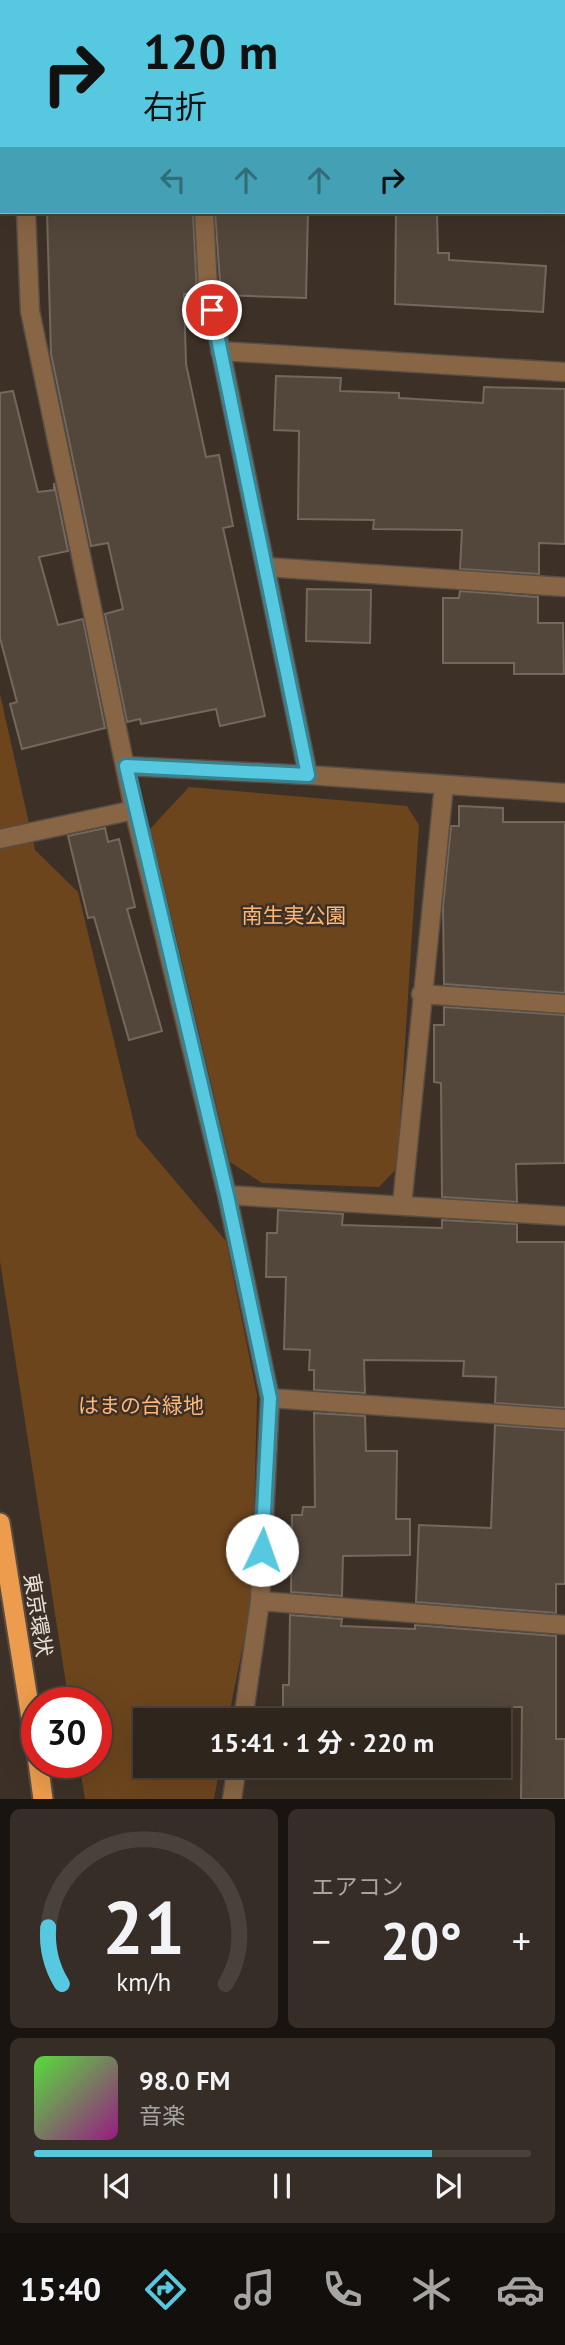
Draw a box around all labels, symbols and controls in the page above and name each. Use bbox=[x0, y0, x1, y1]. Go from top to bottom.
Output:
text: 120 m bbox=[143, 19, 278, 83]
icon: right bbox=[28, 28, 119, 119]
text: 右折 bbox=[143, 85, 207, 127]
icon: left bbox=[154, 161, 192, 199]
icon: ahead bbox=[227, 161, 265, 199]
icon: ahead bbox=[300, 161, 338, 199]
icon: right bbox=[373, 161, 411, 199]
pin bbox=[182, 280, 242, 340]
icon: arrive bbox=[193, 291, 231, 329]
park label: 南生実公園 bbox=[242, 902, 347, 929]
park label: はまの台緑地 bbox=[78, 1392, 204, 1419]
position arrow bbox=[225, 1513, 299, 1587]
street label: 東京環状 bbox=[18, 1571, 58, 1659]
speed limit sign: 30 bbox=[21, 1687, 112, 1778]
text: 15:41 · 1 分 · 220 m bbox=[210, 1726, 434, 1759]
text: エアコン bbox=[312, 1872, 404, 1901]
text: 21 bbox=[102, 1881, 185, 1975]
text: 20° bbox=[380, 1907, 462, 1974]
text: − bbox=[312, 1916, 331, 1965]
text: + bbox=[512, 1916, 531, 1965]
text: km/h bbox=[116, 1966, 171, 1998]
text: 98.0 FM bbox=[139, 2064, 230, 2097]
text: 音楽 bbox=[139, 2101, 185, 2130]
icon: previous bbox=[98, 2167, 136, 2205]
icon: pause bbox=[263, 2167, 301, 2205]
icon: next bbox=[429, 2167, 467, 2205]
icon: directions bbox=[141, 2265, 190, 2314]
icon: music bbox=[230, 2265, 279, 2314]
icon: phone bbox=[318, 2265, 367, 2314]
icon: climate bbox=[407, 2265, 456, 2314]
icon: car bbox=[496, 2265, 545, 2314]
text: 15:40 bbox=[20, 2268, 101, 2310]

